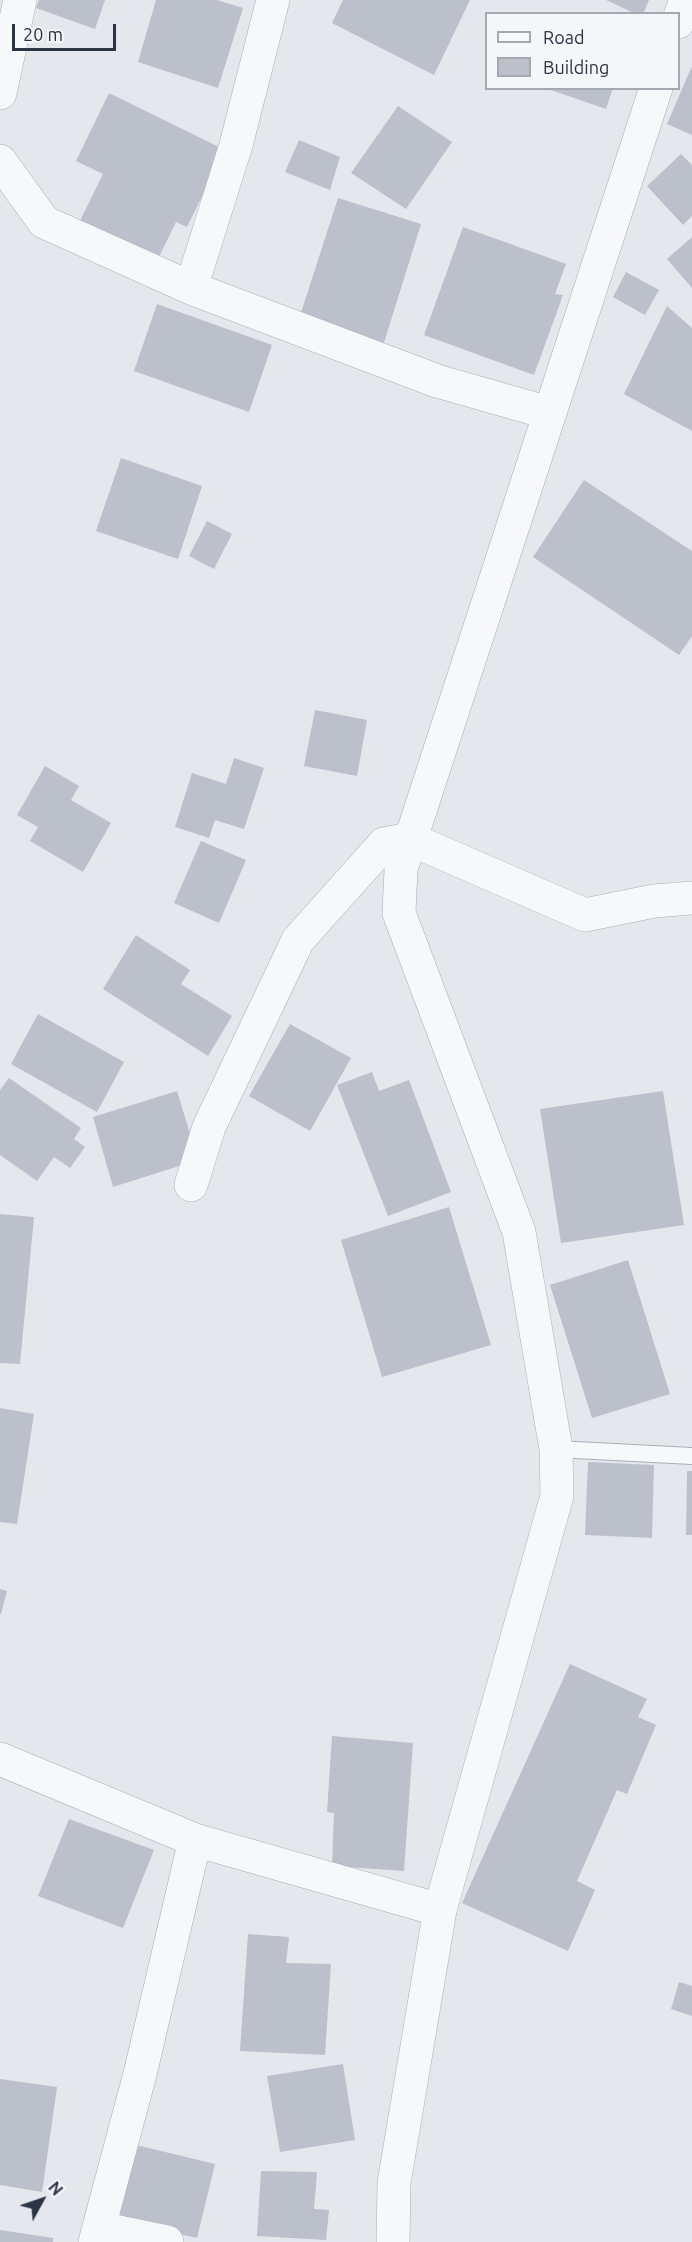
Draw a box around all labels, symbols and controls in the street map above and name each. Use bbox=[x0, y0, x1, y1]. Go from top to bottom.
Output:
scale bar bbox=[15, 12, 118, 50]
legend bbox=[485, 12, 680, 90]
text: 20 m bbox=[23, 24, 63, 44]
text: Road bbox=[543, 27, 585, 47]
text: Building bbox=[543, 57, 609, 77]
north arrow bbox=[12, 2170, 72, 2230]
text: N bbox=[45, 2178, 67, 2199]

